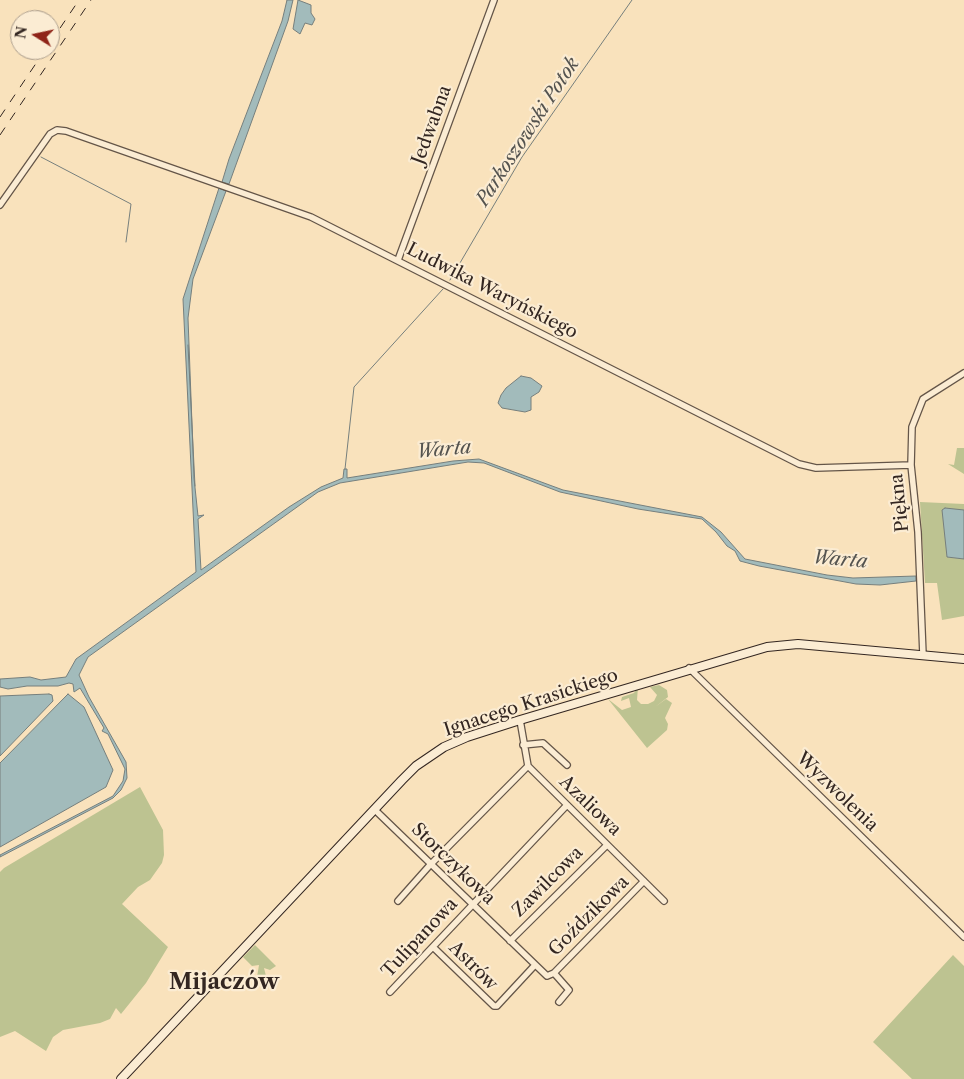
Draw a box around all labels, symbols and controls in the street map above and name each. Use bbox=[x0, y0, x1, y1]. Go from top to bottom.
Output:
north arrow bbox=[10, 10, 60, 60]
text: N bbox=[11, 25, 31, 40]
water label: Parkoszowski Potok bbox=[471, 53, 585, 211]
street label: Jedwabna bbox=[408, 83, 456, 167]
street label: Ludwika Waryńskiego bbox=[403, 239, 581, 343]
water label: Warta bbox=[416, 436, 472, 464]
street label: Piękna bbox=[886, 473, 914, 533]
water label: Warta bbox=[812, 546, 868, 574]
street label: Ignacego Krasickiego bbox=[441, 665, 621, 741]
street label: Wyzwolenia bbox=[792, 748, 882, 836]
street label: Azaliowa bbox=[555, 771, 625, 841]
street label: Storczykowa bbox=[407, 819, 499, 909]
street label: Zawilcowa bbox=[508, 842, 588, 922]
street label: Goździkowa bbox=[544, 871, 634, 961]
street label: Tulipanowa bbox=[378, 894, 462, 982]
street label: Astrów bbox=[444, 937, 502, 995]
district label: Mijaczów bbox=[169, 970, 279, 996]

